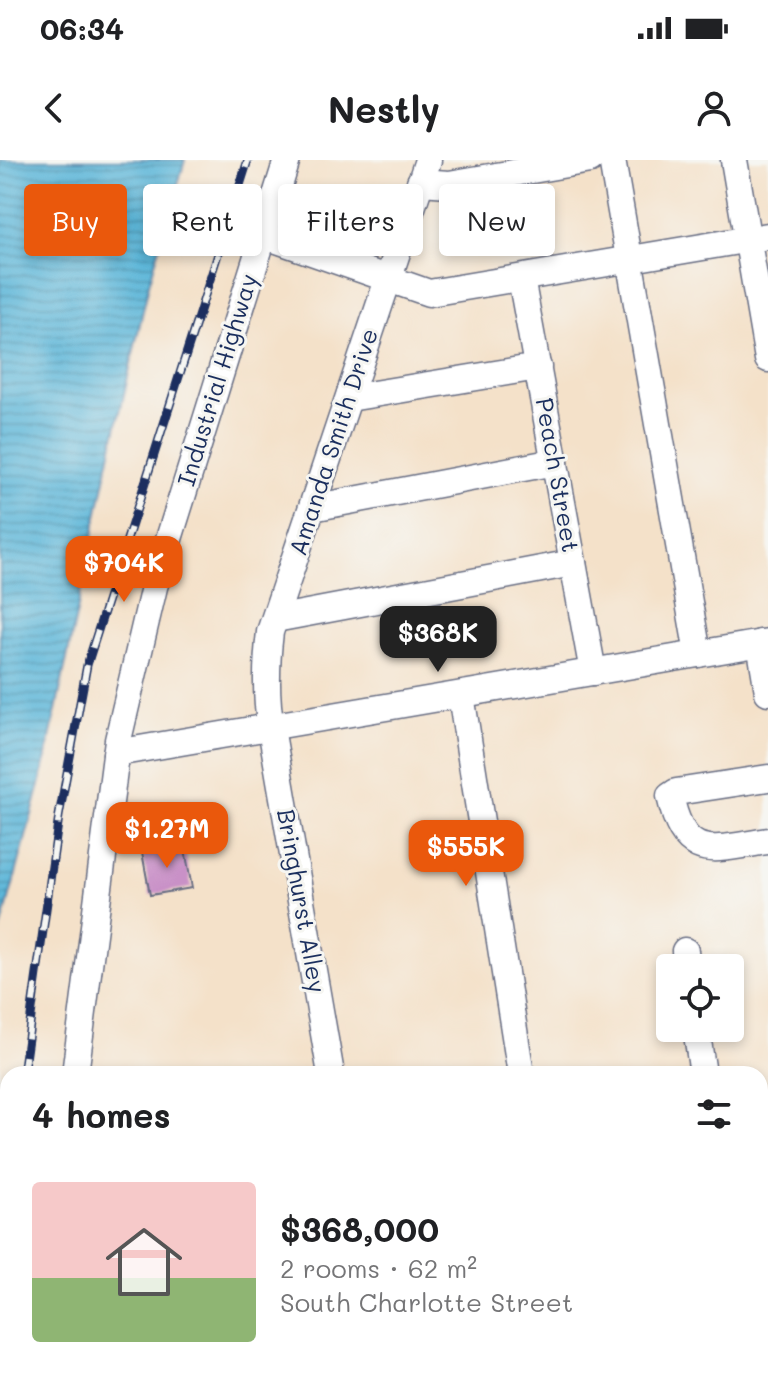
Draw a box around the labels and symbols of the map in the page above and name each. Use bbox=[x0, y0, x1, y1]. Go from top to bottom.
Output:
street label: Industrial Highway bbox=[170, 270, 264, 490]
street label: Amanda Smith Drive bbox=[281, 324, 384, 559]
street label: Peach Street bbox=[530, 395, 587, 554]
pin: $704K bbox=[68, 536, 180, 604]
pin: $368K bbox=[382, 606, 494, 674]
pin: $1.27M bbox=[102, 802, 232, 870]
street label: Bringhurst Alley bbox=[271, 806, 334, 995]
pin: $555K bbox=[410, 820, 522, 888]

